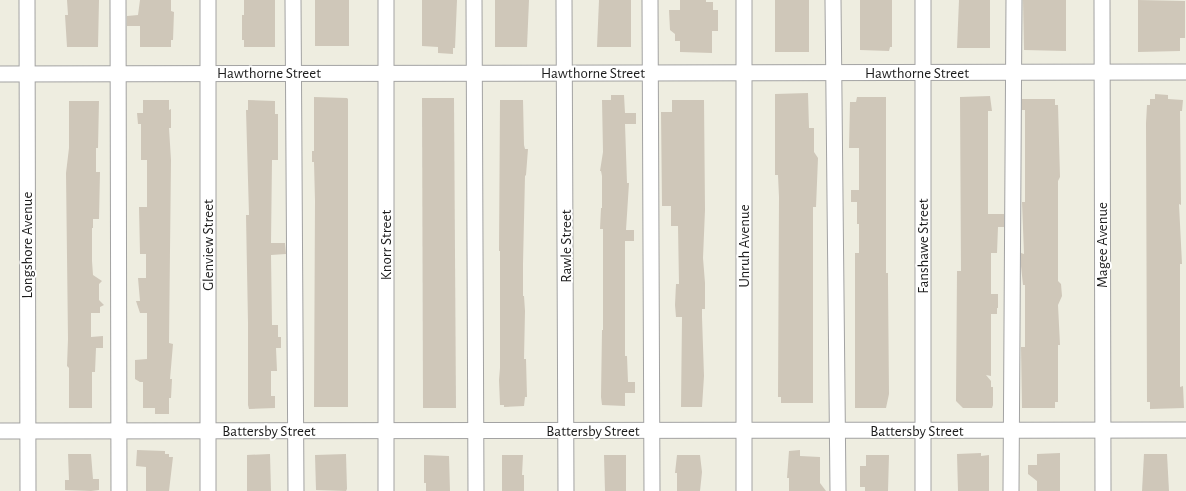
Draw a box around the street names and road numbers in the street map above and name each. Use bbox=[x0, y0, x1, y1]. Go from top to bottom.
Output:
street label: Hawthorne Street bbox=[217, 66, 321, 81]
street label: Hawthorne Street bbox=[541, 66, 645, 81]
street label: Hawthorne Street bbox=[865, 66, 969, 81]
street label: Longshore Avenue bbox=[20, 192, 35, 298]
street label: Fanshawe Street bbox=[916, 198, 931, 294]
street label: Glenview Street bbox=[201, 199, 216, 291]
street label: Magee Avenue bbox=[1095, 202, 1110, 288]
street label: Unruh Avenue bbox=[737, 204, 752, 288]
street label: Rawle Street bbox=[559, 209, 574, 283]
street label: Knorr Street bbox=[379, 210, 394, 280]
street label: Battersby Street bbox=[222, 424, 316, 439]
street label: Battersby Street bbox=[546, 424, 640, 439]
street label: Battersby Street bbox=[870, 424, 964, 439]

